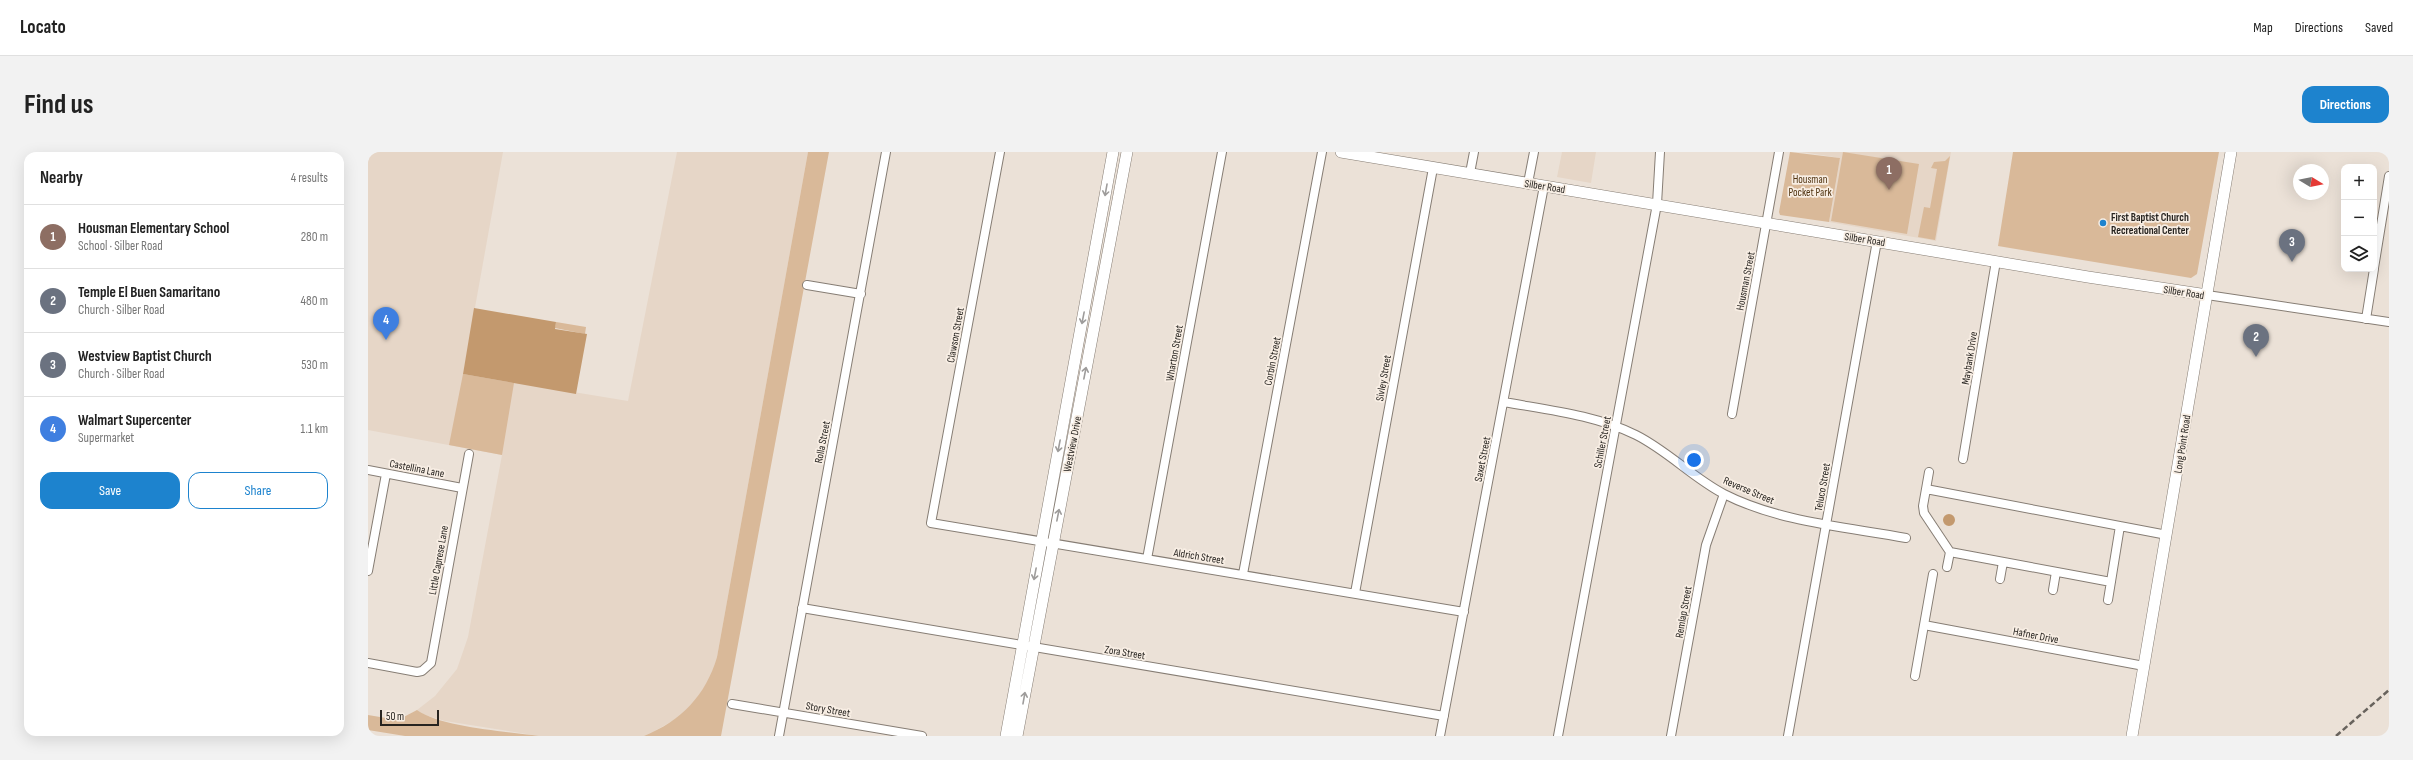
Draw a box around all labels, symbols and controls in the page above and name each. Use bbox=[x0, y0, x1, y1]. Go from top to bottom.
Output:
text: Locato bbox=[20, 16, 66, 39]
text: Map bbox=[2253, 19, 2273, 36]
text: Directions bbox=[2295, 19, 2343, 36]
text: Saved bbox=[2365, 19, 2393, 36]
button: Directions bbox=[2302, 86, 2389, 123]
text: Find us bbox=[24, 88, 93, 121]
pin: 1 bbox=[1876, 157, 1902, 190]
north arrow bbox=[2293, 164, 2329, 200]
map controls bbox=[2341, 164, 2377, 272]
button: + bbox=[2341, 164, 2377, 200]
text: Nearby bbox=[40, 168, 83, 188]
text: 4 results bbox=[291, 170, 328, 186]
park label: Housman Pocket Park bbox=[1788, 173, 1832, 199]
street label: Silber Road bbox=[1524, 177, 1567, 196]
one-way arrow bbox=[1102, 184, 1110, 197]
button: − bbox=[2341, 200, 2377, 236]
place label: First Baptist Church Recreational Center bbox=[2111, 211, 2190, 237]
marker: First Baptist Church Recreational Center bbox=[2098, 218, 2108, 228]
text: Housman Elementary School bbox=[78, 219, 229, 238]
text: 1 bbox=[50, 229, 56, 245]
text: 280 m bbox=[301, 229, 328, 245]
pin: 3 bbox=[2279, 229, 2305, 262]
street label: Silber Road bbox=[1844, 230, 1887, 249]
button: layers bbox=[2341, 236, 2377, 272]
text: School · Silber Road bbox=[78, 238, 163, 254]
street label: Housman Street bbox=[1733, 250, 1758, 312]
text: Temple El Buen Samaritano bbox=[78, 283, 220, 302]
street label: Silber Road bbox=[2163, 283, 2206, 302]
text: 2 bbox=[50, 293, 56, 309]
text: 480 m bbox=[301, 293, 328, 309]
text: Church · Silber Road bbox=[78, 302, 165, 318]
street label: Clawson Street bbox=[944, 306, 967, 364]
pin: 4 bbox=[373, 307, 399, 340]
one-way arrow bbox=[1079, 312, 1087, 325]
street label: Wharton Street bbox=[1163, 323, 1186, 382]
pin: 2 bbox=[2243, 324, 2269, 357]
street label: Maybank Drive bbox=[1959, 331, 1980, 386]
street label: Corbin Street bbox=[1261, 335, 1284, 387]
text: Westview Baptist Church bbox=[78, 347, 212, 366]
street label: Sivley Street bbox=[1373, 353, 1394, 402]
text: 3 bbox=[50, 357, 56, 373]
text: 530 m bbox=[301, 357, 328, 373]
text: Church · Silber Road bbox=[78, 366, 165, 382]
one-way arrow bbox=[1081, 367, 1089, 380]
text: Walmart Supercenter bbox=[78, 411, 192, 430]
street label: Schiller Street bbox=[1591, 414, 1614, 469]
street label: Long Point Road bbox=[2171, 414, 2194, 474]
street label: Westview Drive bbox=[1061, 415, 1084, 473]
street label: Rolla Street bbox=[812, 419, 833, 464]
text: 4 bbox=[50, 421, 56, 437]
text: 1.1 km bbox=[301, 421, 328, 437]
text: Supermarket bbox=[78, 430, 134, 446]
street label: Saxet Street bbox=[1472, 435, 1493, 483]
one-way arrow bbox=[1055, 439, 1063, 452]
your location bbox=[1684, 450, 1704, 470]
street label: Castellina Lane bbox=[388, 457, 445, 480]
street label: Teluco Street bbox=[1812, 461, 1833, 512]
button: Save bbox=[40, 472, 180, 509]
button: Share bbox=[188, 472, 328, 509]
street label: Reverse Street bbox=[1721, 474, 1777, 507]
one-way arrow bbox=[1055, 509, 1063, 522]
street label: Little Caprese Lane bbox=[426, 525, 451, 596]
street label: Aldrich Street bbox=[1172, 546, 1226, 567]
one-way arrow bbox=[1031, 567, 1039, 580]
street label: Remlap Street bbox=[1673, 585, 1695, 639]
street label: Hafner Drive bbox=[2012, 625, 2060, 646]
street label: Zora Street bbox=[1104, 643, 1147, 662]
one-way arrow bbox=[1020, 691, 1028, 704]
street label: Story Street bbox=[805, 699, 852, 720]
scale bar bbox=[380, 708, 439, 727]
text: 50 m bbox=[386, 710, 404, 723]

